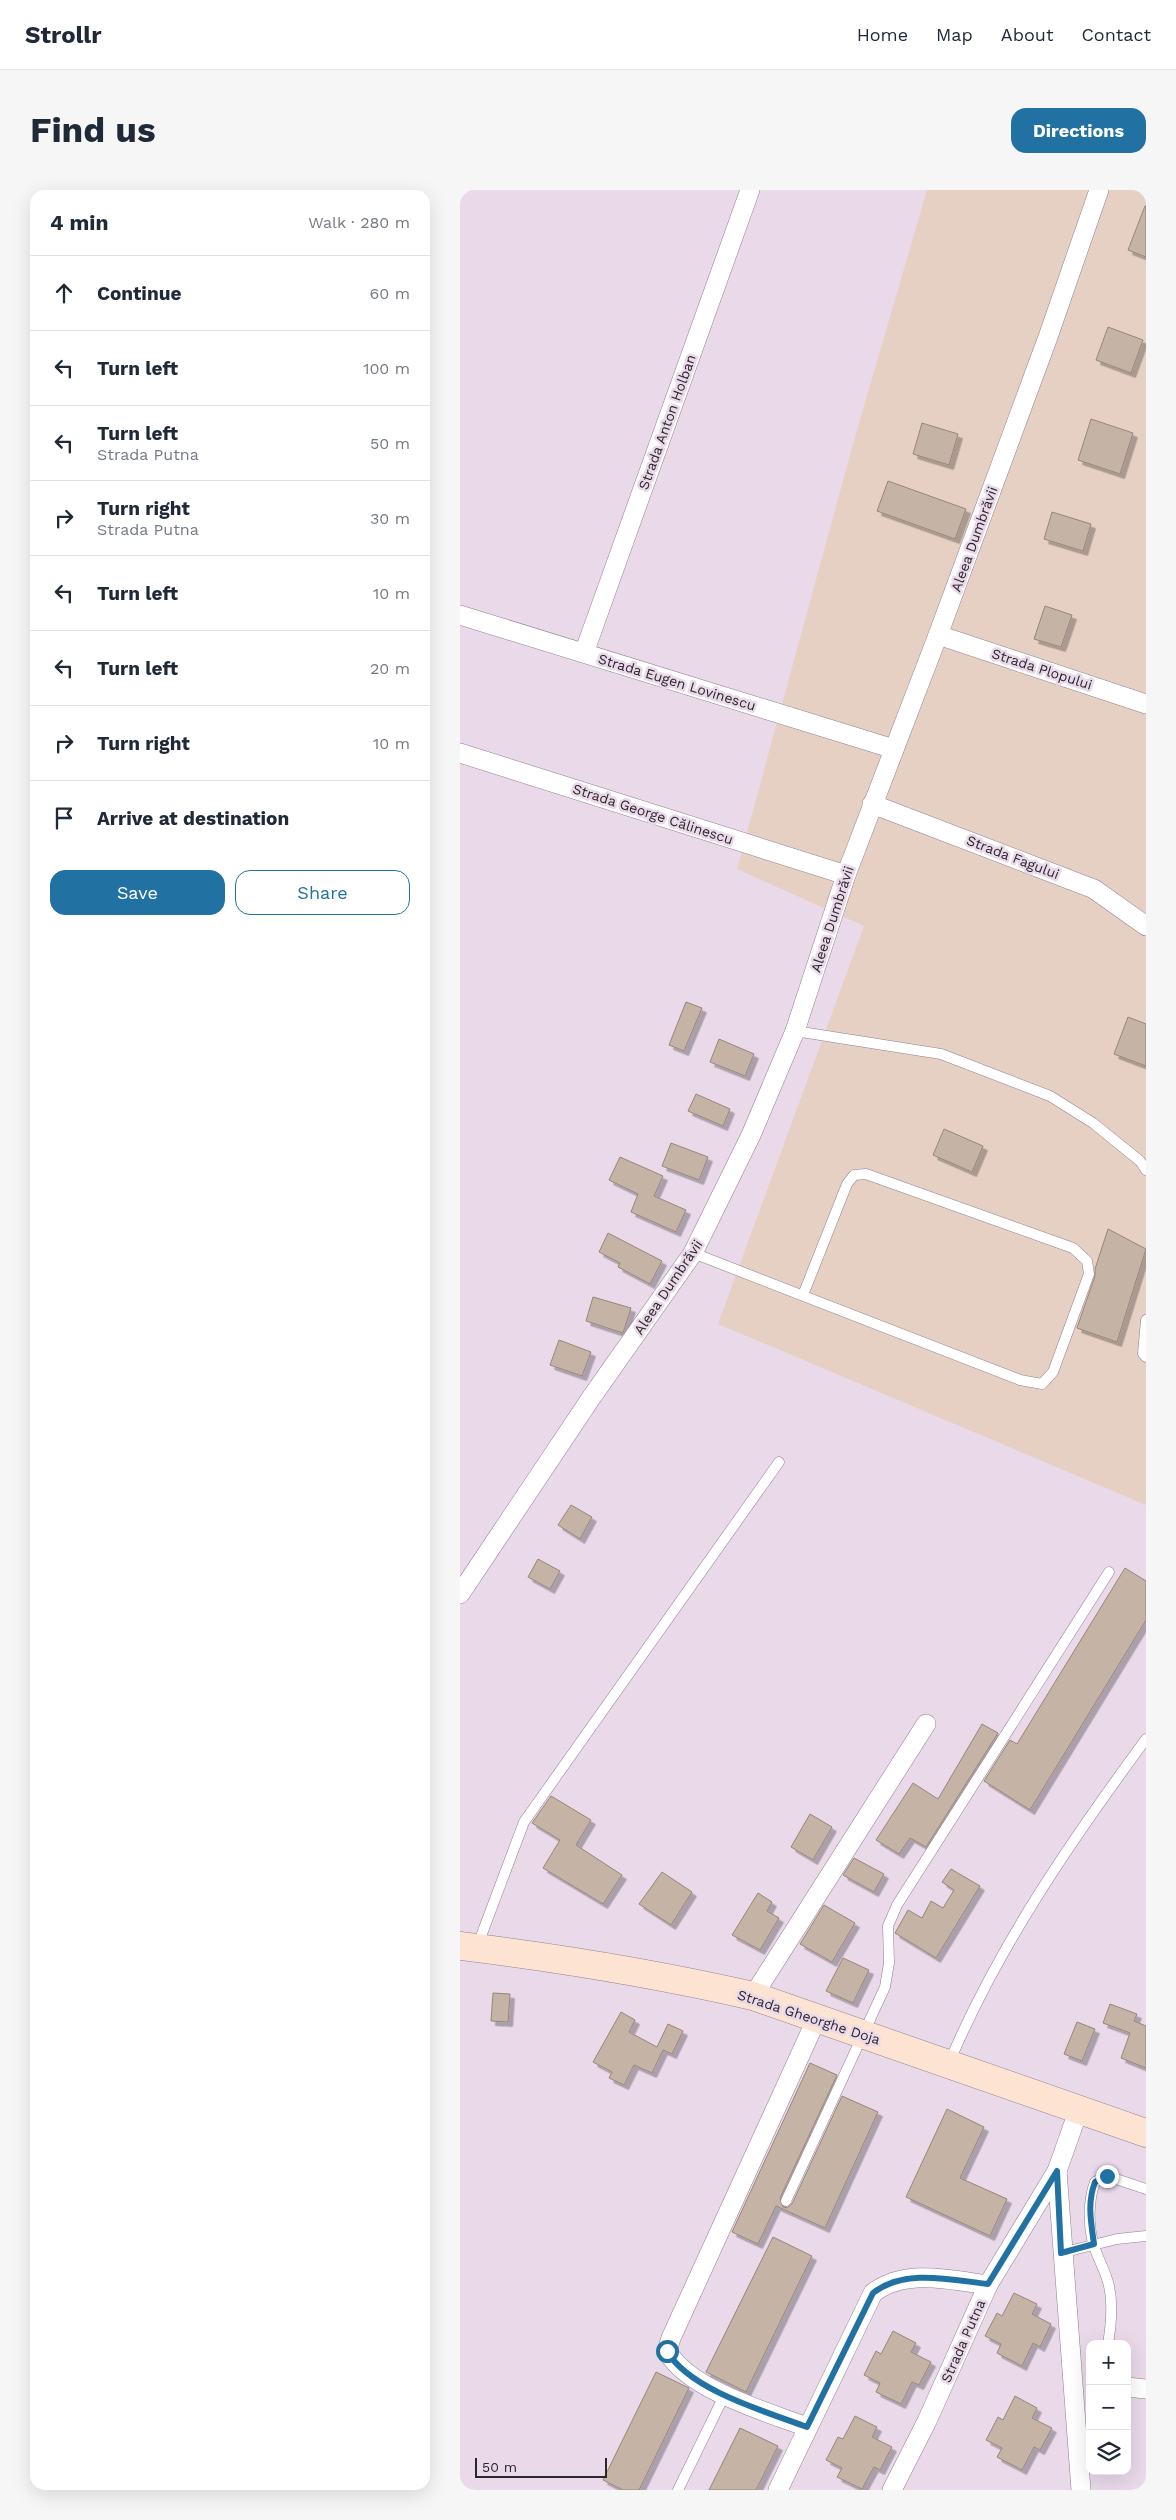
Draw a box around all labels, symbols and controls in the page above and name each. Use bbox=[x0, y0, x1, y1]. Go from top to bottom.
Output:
text: Strollr bbox=[25, 21, 102, 49]
text: Home bbox=[857, 24, 908, 45]
text: Map bbox=[936, 24, 973, 45]
text: About bbox=[1001, 24, 1053, 45]
text: Contact bbox=[1081, 24, 1151, 45]
button: Directions bbox=[1011, 108, 1146, 153]
text: Find us bbox=[30, 109, 156, 151]
text: 4 min bbox=[50, 210, 108, 235]
text: Walk · 280 m bbox=[308, 213, 410, 232]
icon: ahead bbox=[50, 279, 78, 307]
text: Continue bbox=[97, 282, 181, 305]
text: 60 m bbox=[370, 284, 410, 303]
street label: Strada Anton Holban bbox=[635, 352, 699, 492]
icon: left bbox=[50, 354, 78, 382]
text: Turn left bbox=[97, 357, 178, 380]
text: 100 m bbox=[363, 359, 410, 378]
text: Turn left bbox=[97, 422, 178, 445]
icon: left bbox=[50, 429, 78, 457]
text: 50 m bbox=[370, 434, 410, 453]
text: Strada Putna bbox=[97, 445, 199, 464]
street label: Aleea Dumbrăvii bbox=[948, 484, 1000, 594]
text: Turn right bbox=[97, 497, 190, 520]
icon: right bbox=[50, 504, 78, 532]
text: 30 m bbox=[370, 509, 410, 528]
text: Strada Putna bbox=[97, 520, 199, 539]
icon: left bbox=[50, 579, 78, 607]
text: Turn left bbox=[97, 582, 178, 605]
text: 10 m bbox=[373, 584, 410, 603]
street label: Strada Plopului bbox=[990, 645, 1094, 693]
street label: Strada Eugen Lovinescu bbox=[596, 650, 758, 714]
icon: left bbox=[50, 654, 78, 682]
text: Turn left bbox=[97, 657, 178, 680]
text: 20 m bbox=[370, 659, 410, 678]
icon: right bbox=[50, 729, 78, 757]
text: Turn right bbox=[97, 732, 190, 755]
text: 10 m bbox=[373, 734, 410, 753]
street label: Strada George Călinescu bbox=[571, 780, 735, 848]
icon: arrive bbox=[50, 804, 78, 832]
text: Arrive at destination bbox=[97, 807, 289, 830]
street label: Strada Fagului bbox=[964, 832, 1062, 882]
street label: Aleea Dumbrăvii bbox=[807, 864, 857, 974]
button: Save bbox=[50, 870, 225, 915]
button: Share bbox=[235, 870, 410, 915]
street label: Aleea Dumbrăvii bbox=[630, 1237, 706, 1337]
street label: Strada Gheorghe Doja bbox=[736, 1986, 882, 2048]
route end bbox=[1096, 2165, 1119, 2188]
street label: Strada Putna bbox=[938, 2297, 988, 2385]
route start bbox=[656, 2340, 679, 2363]
map controls bbox=[1086, 2340, 1131, 2475]
button: + bbox=[1086, 2340, 1131, 2385]
button: − bbox=[1086, 2385, 1131, 2430]
button: layers bbox=[1086, 2430, 1131, 2475]
scale bar bbox=[475, 2455, 608, 2478]
text: 50 m bbox=[482, 2459, 517, 2475]

